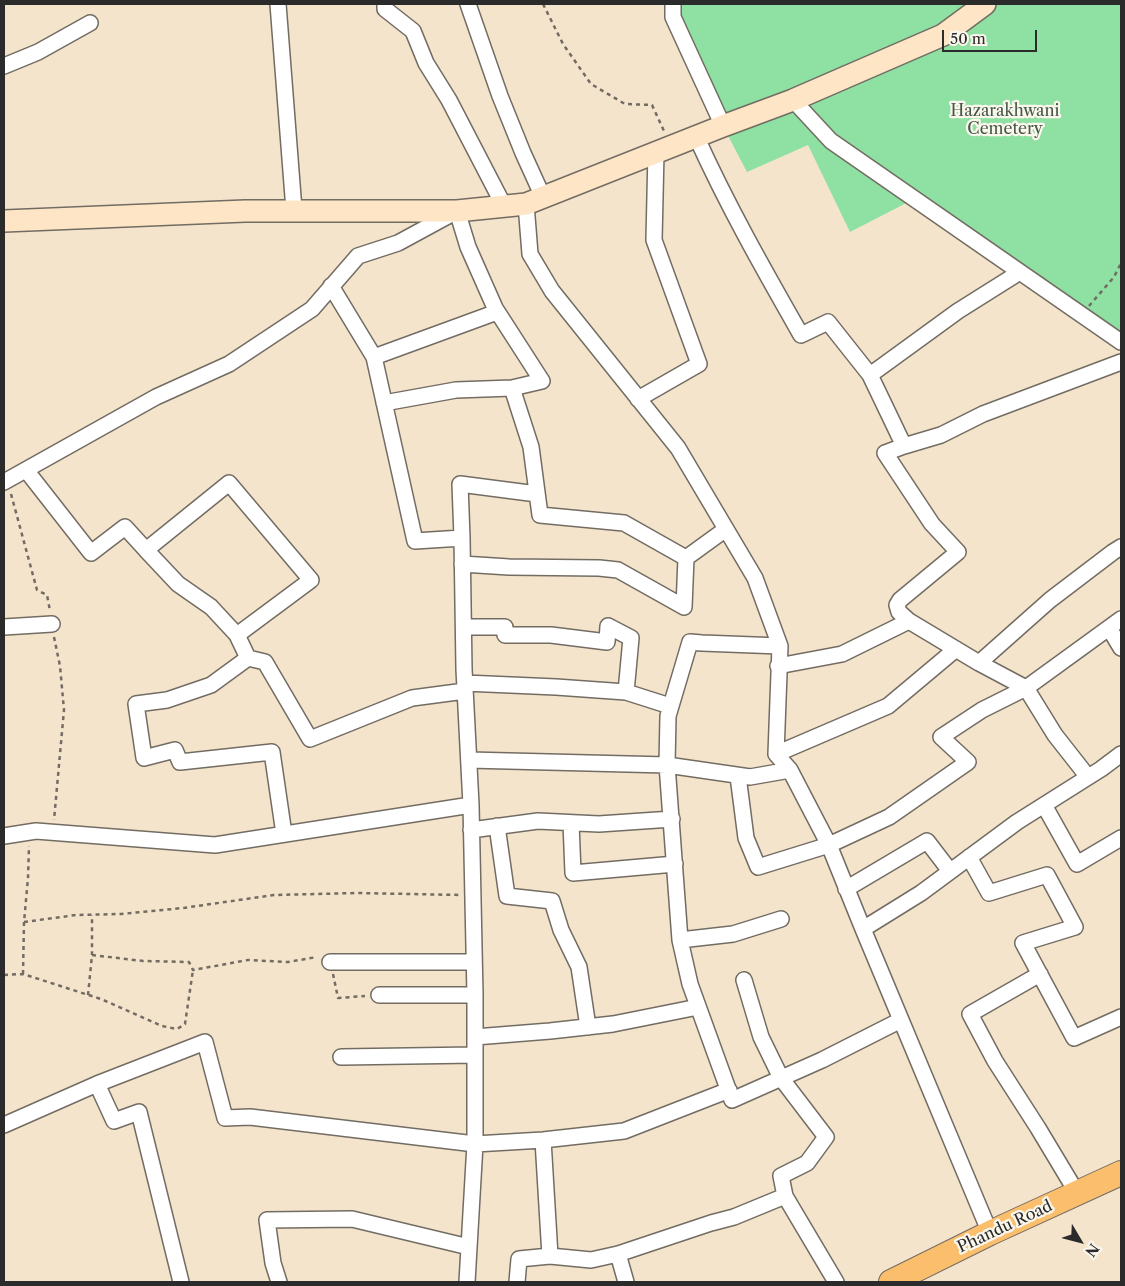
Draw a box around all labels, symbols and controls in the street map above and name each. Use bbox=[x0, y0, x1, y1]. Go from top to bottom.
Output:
scale bar bbox=[945, 20, 1040, 52]
text: 50 m bbox=[950, 29, 986, 48]
park label: Hazarakhwani Cemetery bbox=[951, 101, 1059, 139]
street label: Phandu Road bbox=[955, 1197, 1055, 1257]
north arrow bbox=[1055, 1216, 1105, 1266]
text: N bbox=[1081, 1240, 1103, 1260]

